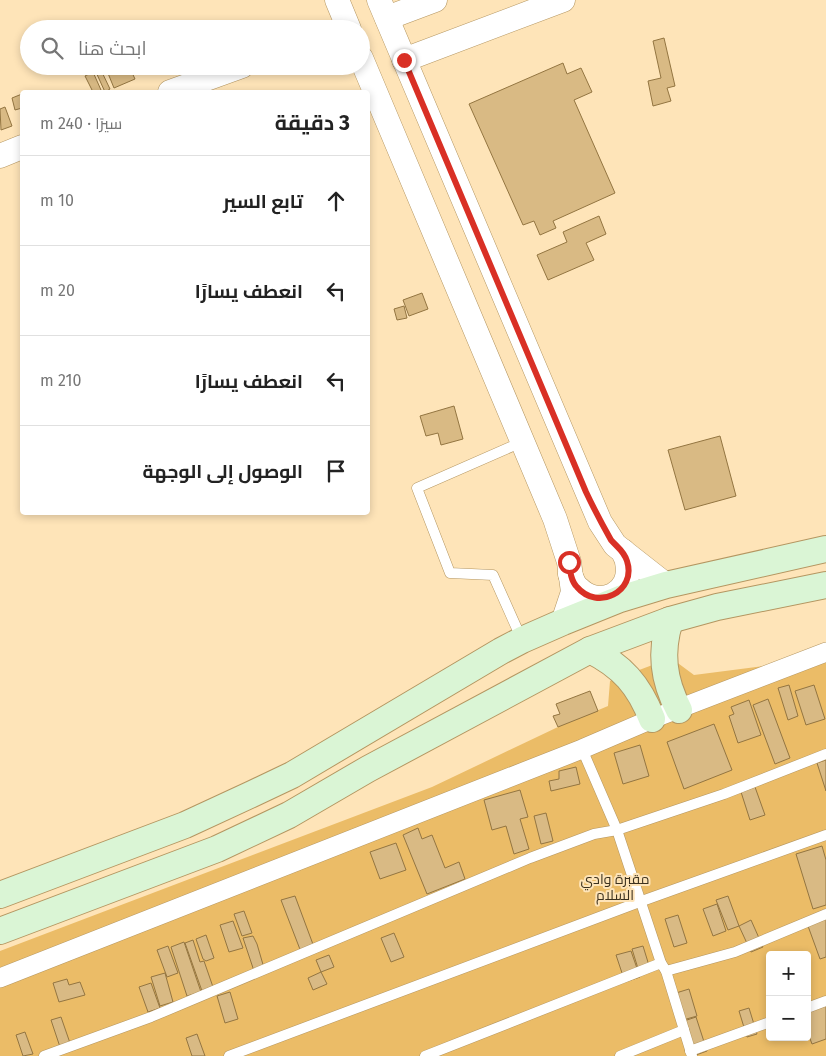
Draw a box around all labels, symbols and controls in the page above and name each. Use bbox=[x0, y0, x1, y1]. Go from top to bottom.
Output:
search box bbox=[20, 20, 370, 75]
icon: search bbox=[38, 34, 66, 62]
text: ابحث هنا bbox=[78, 37, 147, 60]
route end bbox=[393, 49, 416, 72]
text: 3 دقيقة bbox=[275, 110, 350, 136]
text: سيرًا · 240 m bbox=[40, 114, 122, 133]
icon: ahead bbox=[322, 187, 350, 215]
text: تابع السير bbox=[223, 190, 303, 213]
text: 10 m bbox=[40, 191, 74, 210]
icon: left bbox=[322, 277, 350, 305]
text: انعطف يسارًا bbox=[195, 280, 303, 303]
text: 20 m bbox=[40, 281, 75, 300]
icon: left bbox=[322, 367, 350, 395]
text: انعطف يسارًا bbox=[195, 370, 303, 393]
text: 210 m bbox=[40, 371, 81, 390]
icon: arrive bbox=[322, 457, 350, 485]
text: الوصول إلى الوجهة bbox=[143, 460, 303, 483]
route start bbox=[558, 551, 581, 574]
park label: مقبرة وادي السلام bbox=[581, 871, 649, 905]
map controls bbox=[766, 951, 811, 1041]
button: + bbox=[766, 951, 811, 996]
button: − bbox=[766, 996, 811, 1041]

